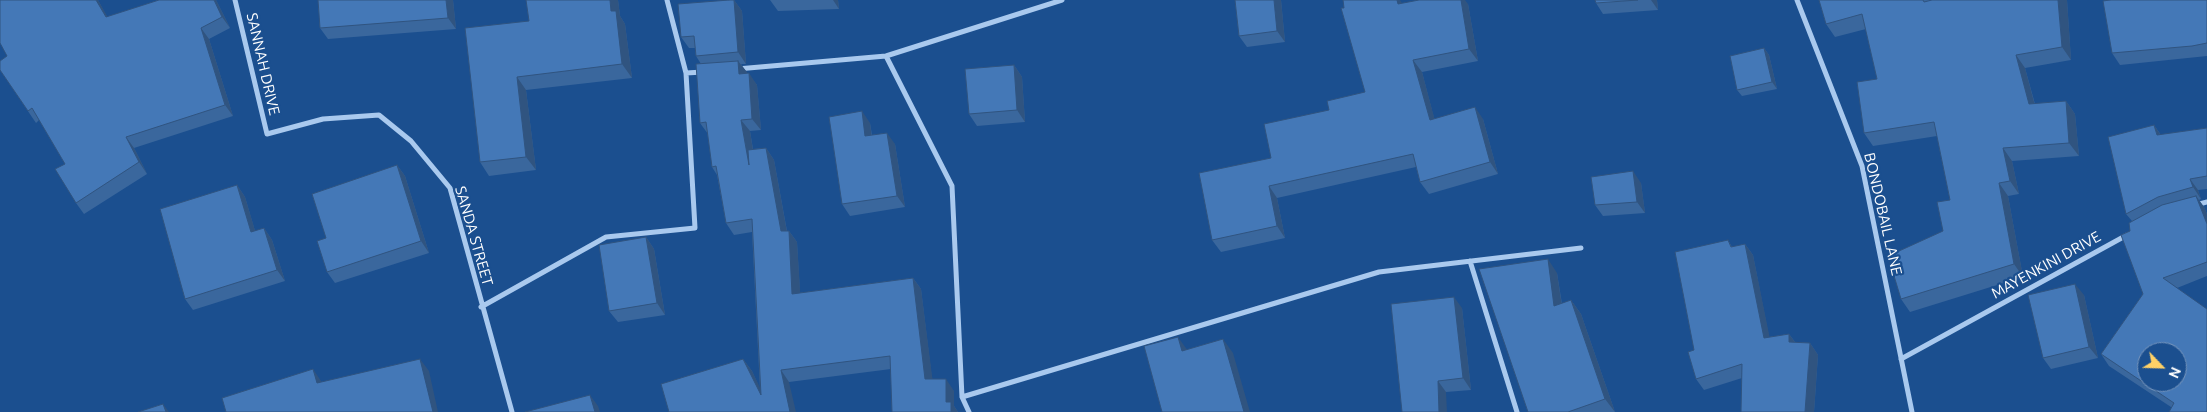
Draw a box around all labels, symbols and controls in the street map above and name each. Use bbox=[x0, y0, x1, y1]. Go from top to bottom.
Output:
street label: SANNAH DRIVE bbox=[242, 11, 284, 117]
street label: BONDOBAIL LANE bbox=[1860, 151, 1906, 277]
street label: SANDA STREET bbox=[451, 184, 497, 288]
street label: MAYENKINI DRIVE bbox=[1988, 228, 2104, 302]
north arrow bbox=[2137, 342, 2187, 392]
text: N bbox=[2165, 365, 2184, 381]

